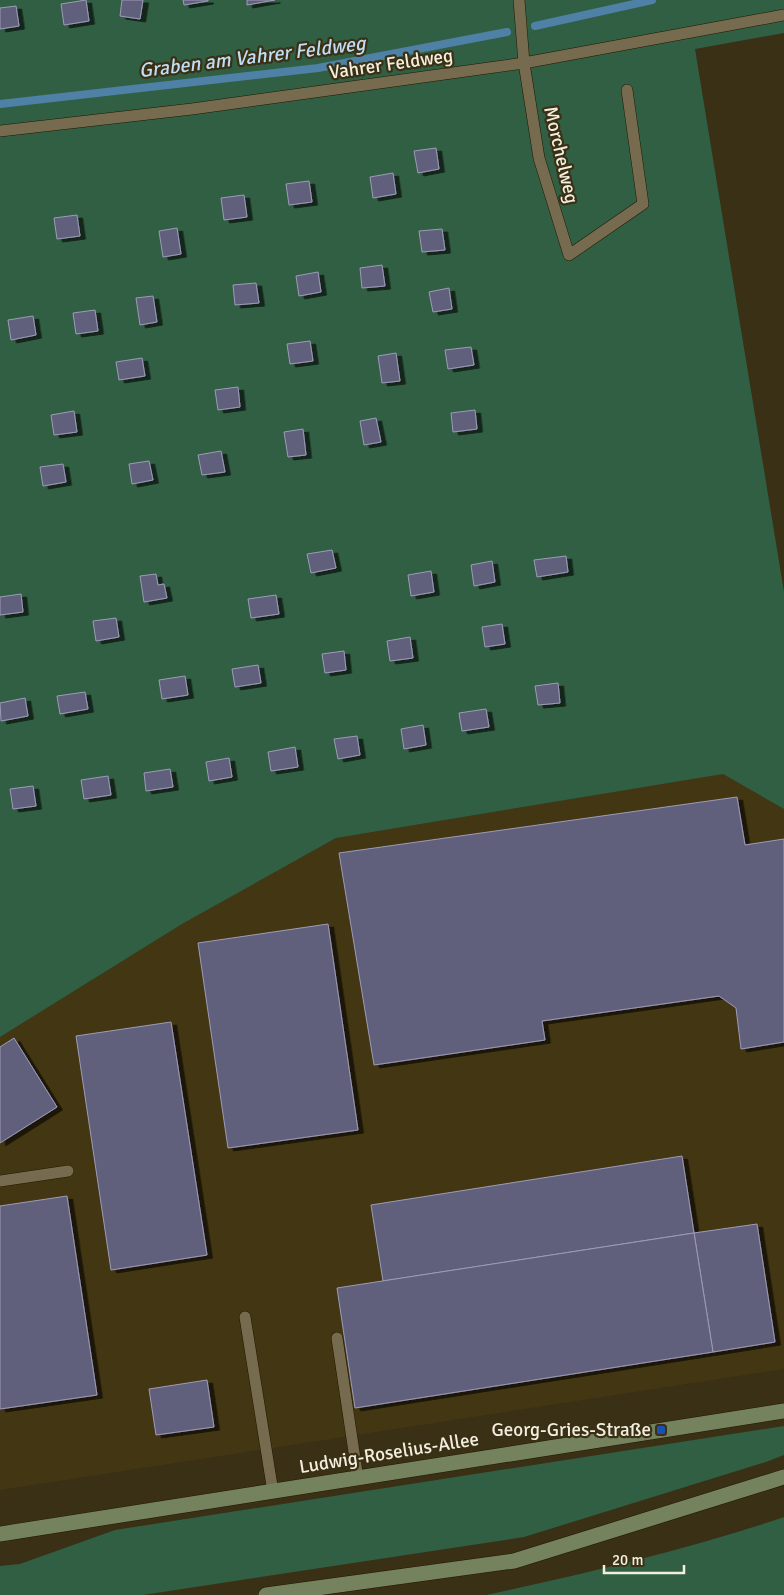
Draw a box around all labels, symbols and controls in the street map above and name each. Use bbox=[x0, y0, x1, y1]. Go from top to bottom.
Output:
water label: Graben am Vahrer Feldweg bbox=[137, 31, 368, 83]
street label: Vahrer Feldweg bbox=[327, 43, 455, 85]
street label: Morchelweg bbox=[538, 104, 584, 206]
place label: Georg-Gries-Straße bbox=[492, 1418, 651, 1442]
marker: Georg-Gries-Straße bbox=[655, 1424, 667, 1436]
street label: Ludwig-Roselius-Allee bbox=[297, 1427, 481, 1479]
scale bar bbox=[604, 1542, 684, 1574]
text: 20 m bbox=[612, 1551, 643, 1569]

